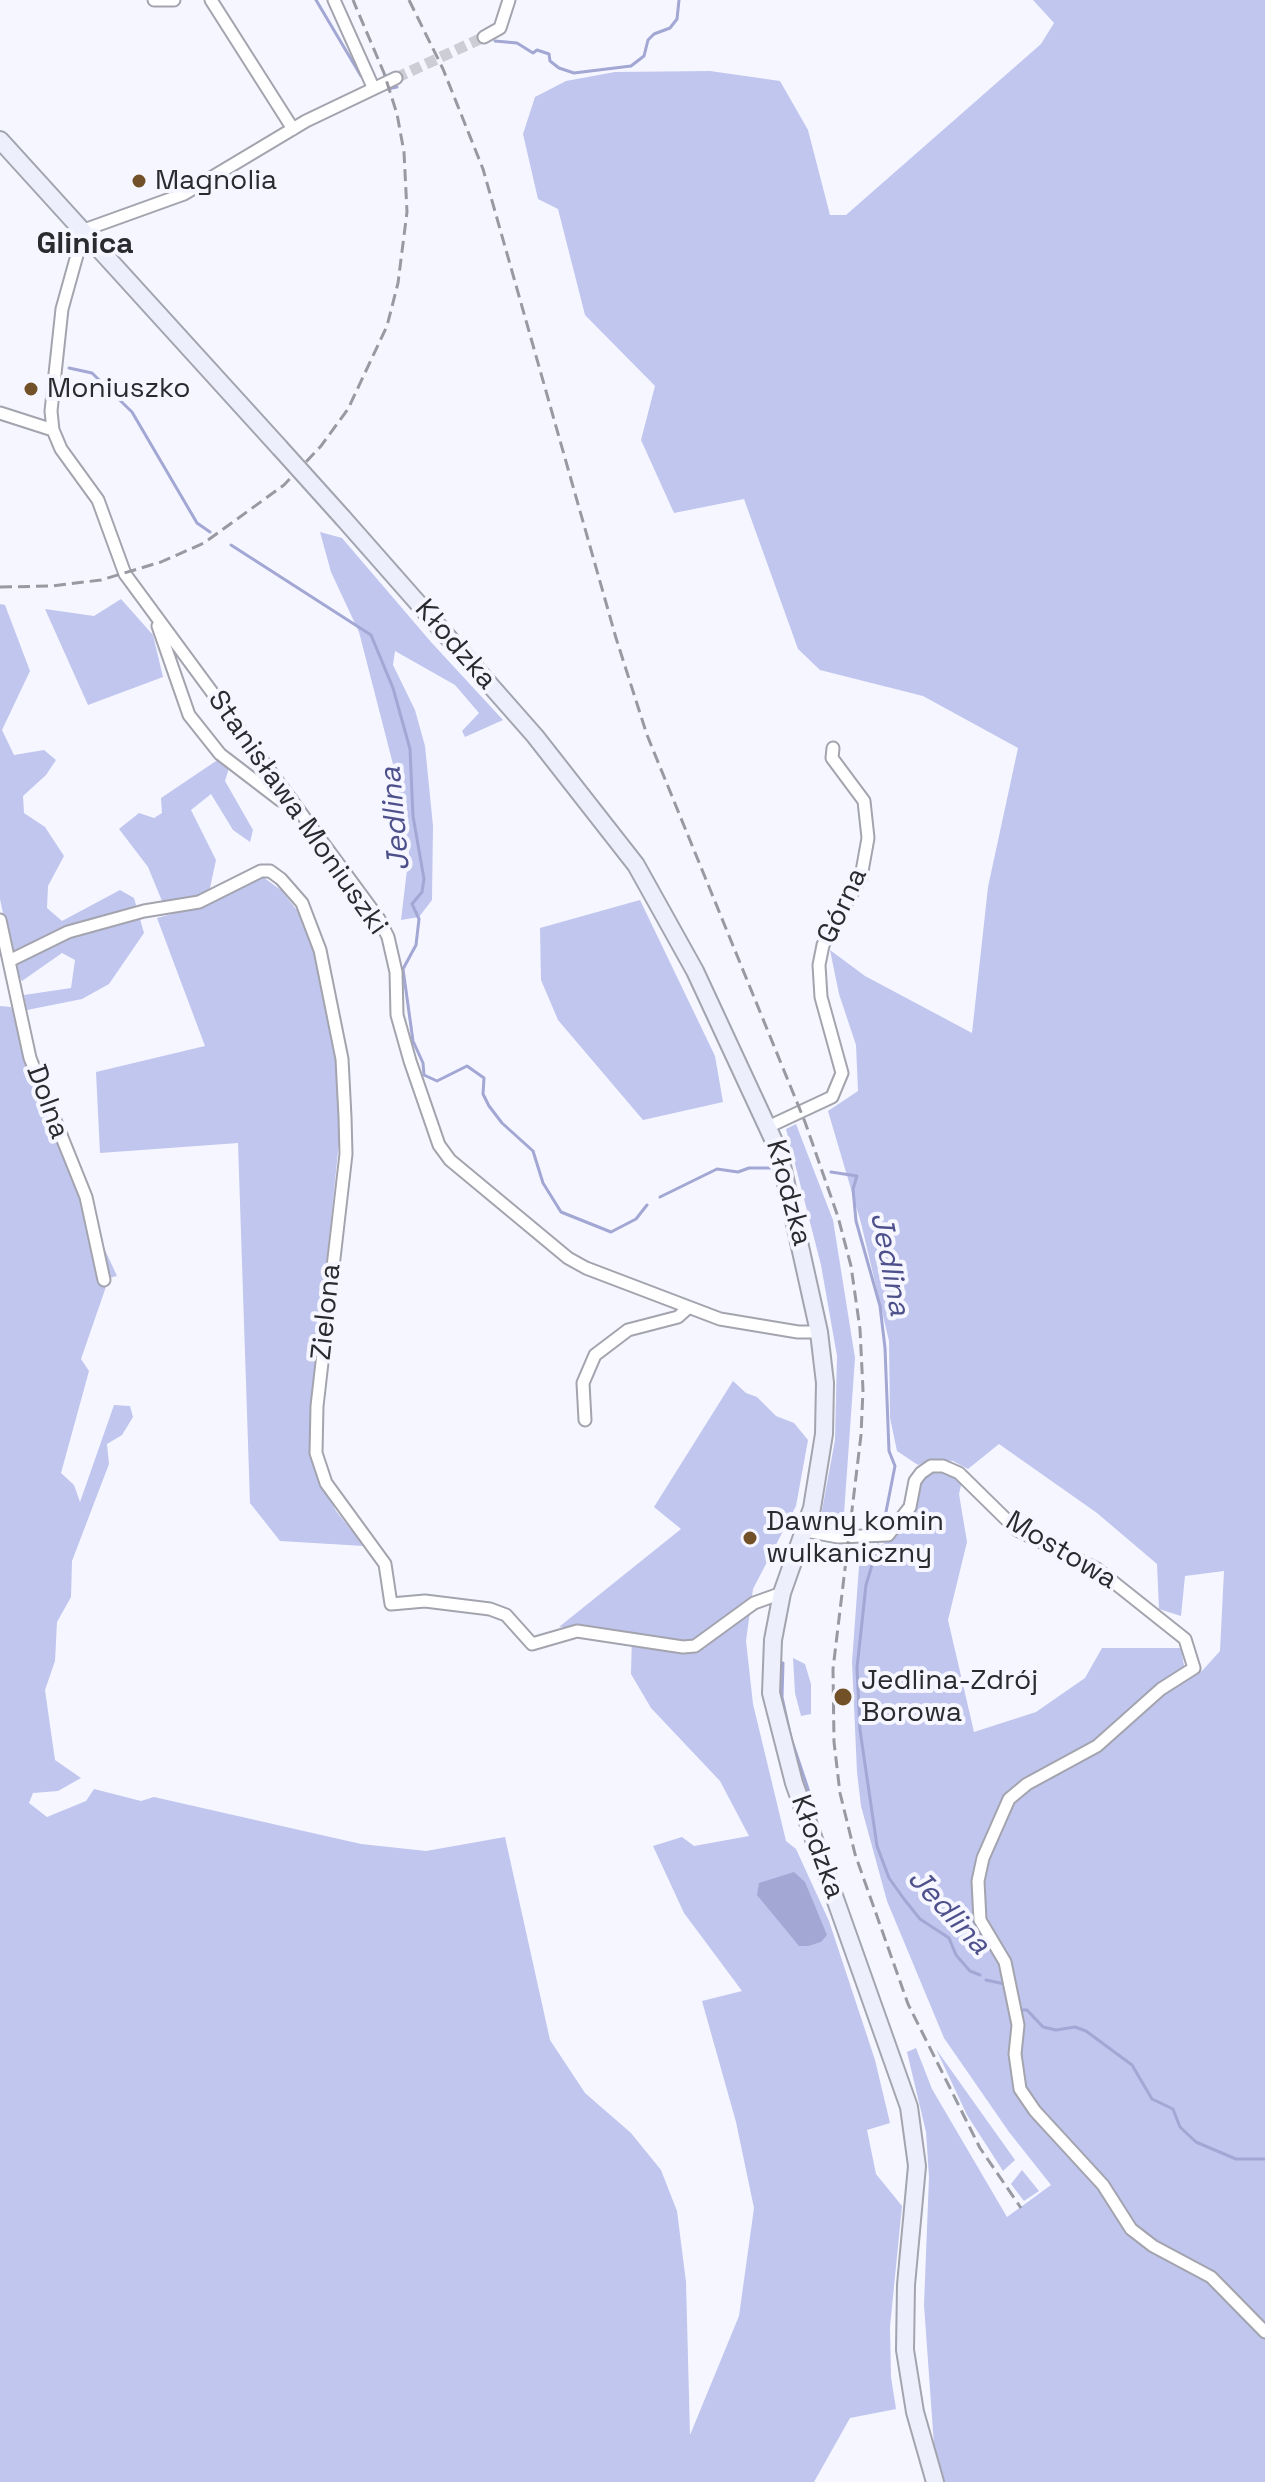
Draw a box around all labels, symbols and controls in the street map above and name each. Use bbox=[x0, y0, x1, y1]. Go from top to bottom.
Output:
place label: Magnolia bbox=[155, 164, 277, 198]
marker: Magnolia bbox=[130, 172, 148, 190]
district label: Glinica bbox=[36, 227, 134, 263]
place label: Moniuszko bbox=[47, 372, 191, 406]
marker: Moniuszko bbox=[22, 380, 40, 398]
street label: Kłodzka bbox=[407, 593, 503, 697]
street label: Stanisława Moniuszki bbox=[200, 684, 394, 942]
water label: Jedlina bbox=[374, 765, 418, 873]
street label: Górna bbox=[811, 863, 875, 949]
street label: Dolna bbox=[18, 1061, 76, 1143]
street label: Kłodzka bbox=[758, 1137, 818, 1249]
water label: Jedlina bbox=[861, 1209, 917, 1319]
street label: Zielona bbox=[305, 1262, 349, 1362]
place label: Dawny komin wulkaniczny bbox=[766, 1505, 944, 1571]
street label: Mostowa bbox=[999, 1505, 1123, 1597]
marker: Dawny komin wulkaniczny bbox=[741, 1529, 759, 1547]
place label: Jedlina-Zdrój Borowa bbox=[861, 1664, 1038, 1730]
marker: Jedlina-Zdrój Borowa bbox=[832, 1686, 854, 1708]
street label: Kłodzka bbox=[783, 1791, 851, 1903]
water label: Jedlina bbox=[899, 1862, 997, 1962]

